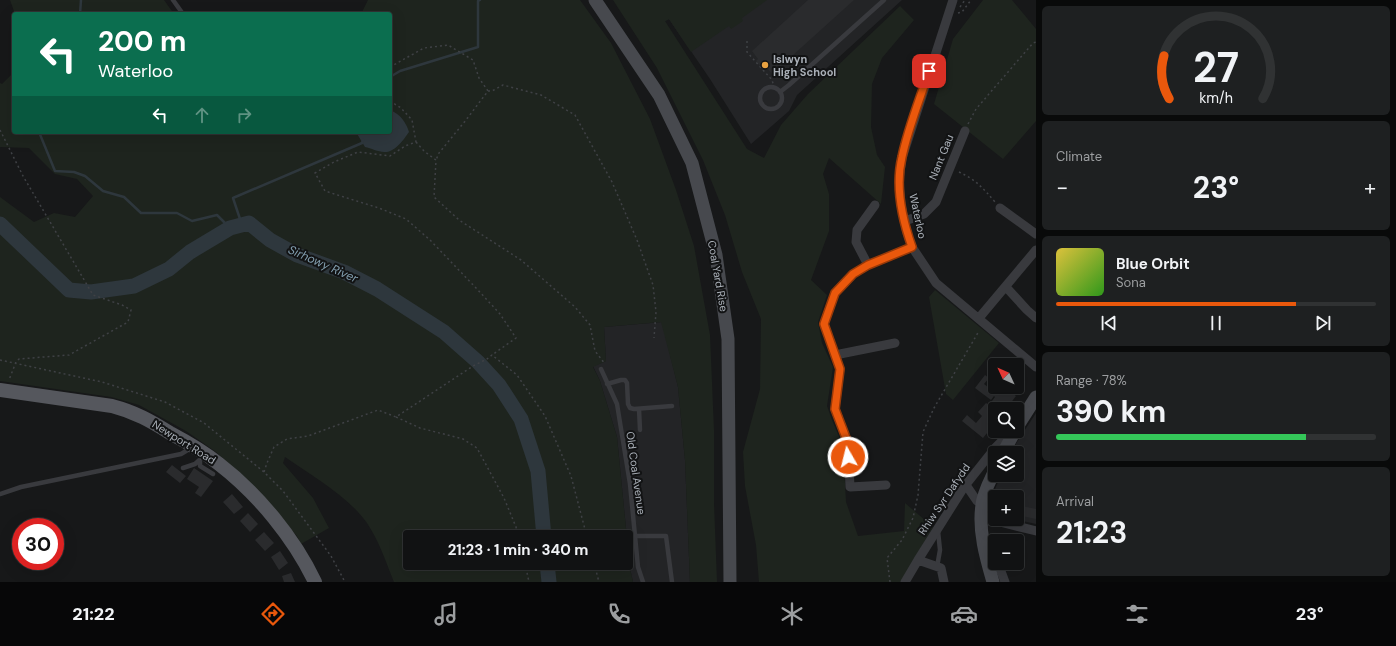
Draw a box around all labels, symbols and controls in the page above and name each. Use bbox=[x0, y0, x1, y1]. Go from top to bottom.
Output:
text: 200 m bbox=[98, 23, 186, 60]
icon: left bbox=[32, 28, 84, 80]
text: 27 bbox=[1193, 40, 1239, 94]
place label: Islwyn High School bbox=[773, 52, 836, 79]
pin bbox=[912, 54, 946, 88]
text: Waterloo bbox=[98, 59, 173, 83]
marker: Islwyn High School bbox=[760, 60, 770, 70]
icon: arrive bbox=[918, 60, 940, 82]
text: km/h bbox=[1199, 88, 1233, 106]
icon: left bbox=[149, 104, 171, 126]
icon: ahead bbox=[191, 104, 213, 126]
icon: right bbox=[233, 104, 255, 126]
street label: Nant Gau bbox=[926, 132, 956, 182]
text: Climate bbox=[1056, 148, 1102, 165]
text: 23° bbox=[1193, 168, 1239, 207]
text: − bbox=[1056, 173, 1068, 202]
text: + bbox=[1364, 173, 1376, 202]
street label: Waterloo bbox=[906, 192, 930, 240]
street label: Coal Yard Rise bbox=[705, 239, 731, 313]
water label: Sirhowy River bbox=[285, 241, 361, 287]
text: Blue Orbit bbox=[1116, 254, 1190, 274]
text: Sona bbox=[1116, 274, 1146, 291]
icon: previous bbox=[1098, 312, 1120, 334]
icon: pause bbox=[1205, 312, 1227, 334]
icon: next bbox=[1312, 312, 1334, 334]
north arrow bbox=[988, 358, 1024, 394]
map controls bbox=[988, 358, 1024, 570]
text: Range · 78% bbox=[1056, 372, 1127, 389]
text: 390 km bbox=[1056, 392, 1166, 431]
button: search bbox=[988, 402, 1024, 438]
street label: Newport Road bbox=[150, 417, 218, 467]
street label: Old Coal Avenue bbox=[623, 430, 649, 516]
position arrow bbox=[827, 436, 869, 478]
button: layers bbox=[988, 446, 1024, 482]
street label: Rhiw Syr Dafydd bbox=[915, 461, 973, 537]
button: + bbox=[988, 490, 1024, 526]
text: Arrival bbox=[1056, 493, 1094, 510]
text: 21:23 bbox=[1056, 513, 1127, 552]
speed limit sign: 30 bbox=[12, 518, 64, 570]
button: − bbox=[988, 534, 1024, 570]
text: 21:23 · 1 min · 340 m bbox=[448, 540, 588, 560]
icon: directions bbox=[259, 600, 287, 628]
icon: music bbox=[432, 600, 460, 628]
icon: phone bbox=[605, 600, 633, 628]
icon: climate bbox=[778, 600, 806, 628]
icon: car bbox=[950, 600, 978, 628]
icon: filters bbox=[1123, 600, 1151, 628]
text: 21:22 bbox=[72, 602, 115, 626]
text: 23° bbox=[1296, 602, 1324, 626]

